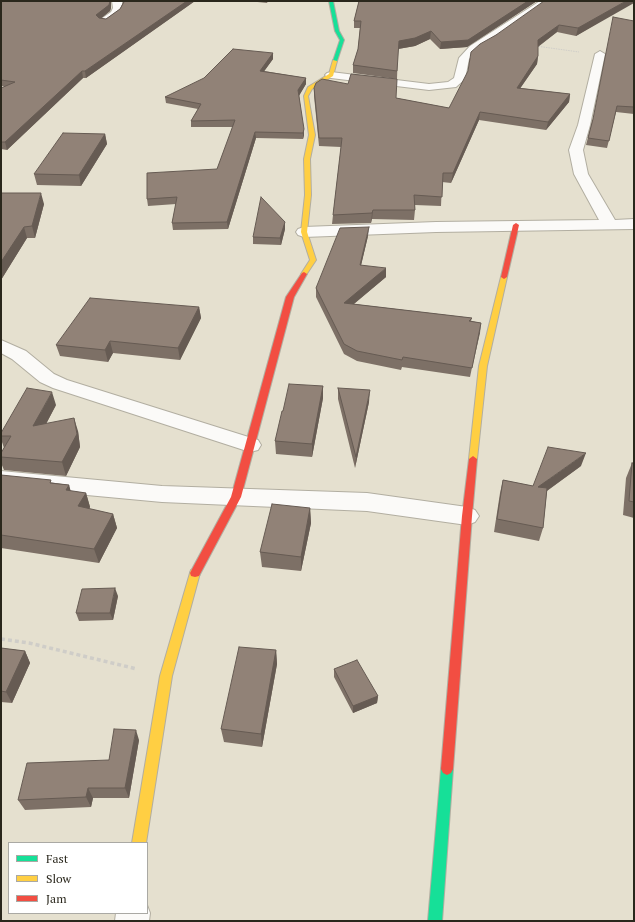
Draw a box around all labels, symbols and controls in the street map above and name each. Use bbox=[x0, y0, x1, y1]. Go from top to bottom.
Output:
legend bbox=[8, 842, 148, 914]
text: Fast bbox=[46, 851, 68, 866]
text: Slow bbox=[46, 871, 71, 886]
text: Jam bbox=[46, 891, 67, 906]

